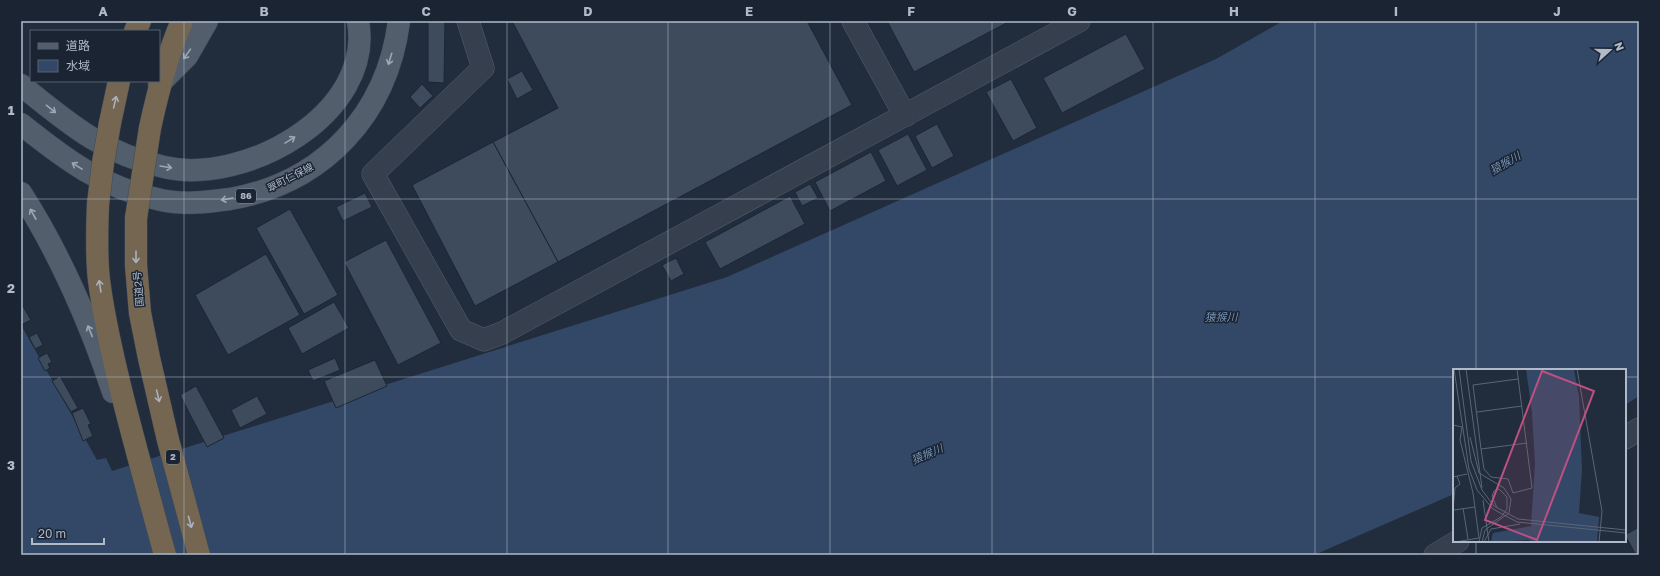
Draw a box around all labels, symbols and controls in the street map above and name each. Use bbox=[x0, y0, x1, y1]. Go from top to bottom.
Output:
text: A bbox=[98, 3, 108, 19]
text: B bbox=[259, 3, 269, 19]
text: C bbox=[421, 3, 431, 19]
text: D bbox=[583, 3, 593, 19]
text: E bbox=[745, 3, 753, 19]
text: F bbox=[907, 3, 915, 19]
text: G bbox=[1067, 3, 1077, 19]
text: H bbox=[1229, 3, 1239, 19]
text: I bbox=[1394, 3, 1398, 19]
text: J bbox=[1553, 3, 1561, 19]
legend bbox=[30, 30, 160, 82]
north arrow bbox=[1590, 30, 1630, 70]
text: 道路 bbox=[66, 38, 90, 53]
text: N bbox=[1612, 40, 1627, 52]
one-way arrow bbox=[183, 49, 191, 60]
one-way arrow bbox=[386, 52, 393, 65]
text: 水域 bbox=[66, 58, 90, 73]
one-way arrow bbox=[111, 96, 119, 109]
text: 1 bbox=[8, 102, 15, 118]
one-way arrow bbox=[46, 105, 57, 114]
one-way arrow bbox=[284, 136, 295, 144]
water label: 猿猴川 bbox=[1487, 148, 1523, 176]
street label: 翠町仁保線 bbox=[265, 160, 315, 194]
one-way arrow bbox=[72, 162, 83, 170]
one-way arrow bbox=[159, 163, 172, 171]
road number: 86 bbox=[236, 189, 256, 203]
one-way arrow bbox=[221, 195, 234, 203]
one-way arrow bbox=[28, 208, 36, 220]
one-way arrow bbox=[132, 250, 140, 263]
street label: 国道2号 bbox=[130, 271, 146, 307]
text: 2 bbox=[7, 280, 15, 296]
one-way arrow bbox=[96, 280, 104, 293]
water label: 猿猴川 bbox=[1205, 310, 1238, 323]
one-way arrow bbox=[86, 325, 93, 337]
inset map bbox=[1453, 369, 1626, 542]
one-way arrow bbox=[154, 389, 162, 402]
water label: 猿猴川 bbox=[909, 440, 945, 466]
road number: 2 bbox=[166, 450, 180, 464]
text: 3 bbox=[7, 457, 15, 473]
one-way arrow bbox=[187, 515, 195, 528]
scale bar bbox=[32, 520, 104, 546]
text: 20 m bbox=[38, 526, 66, 541]

